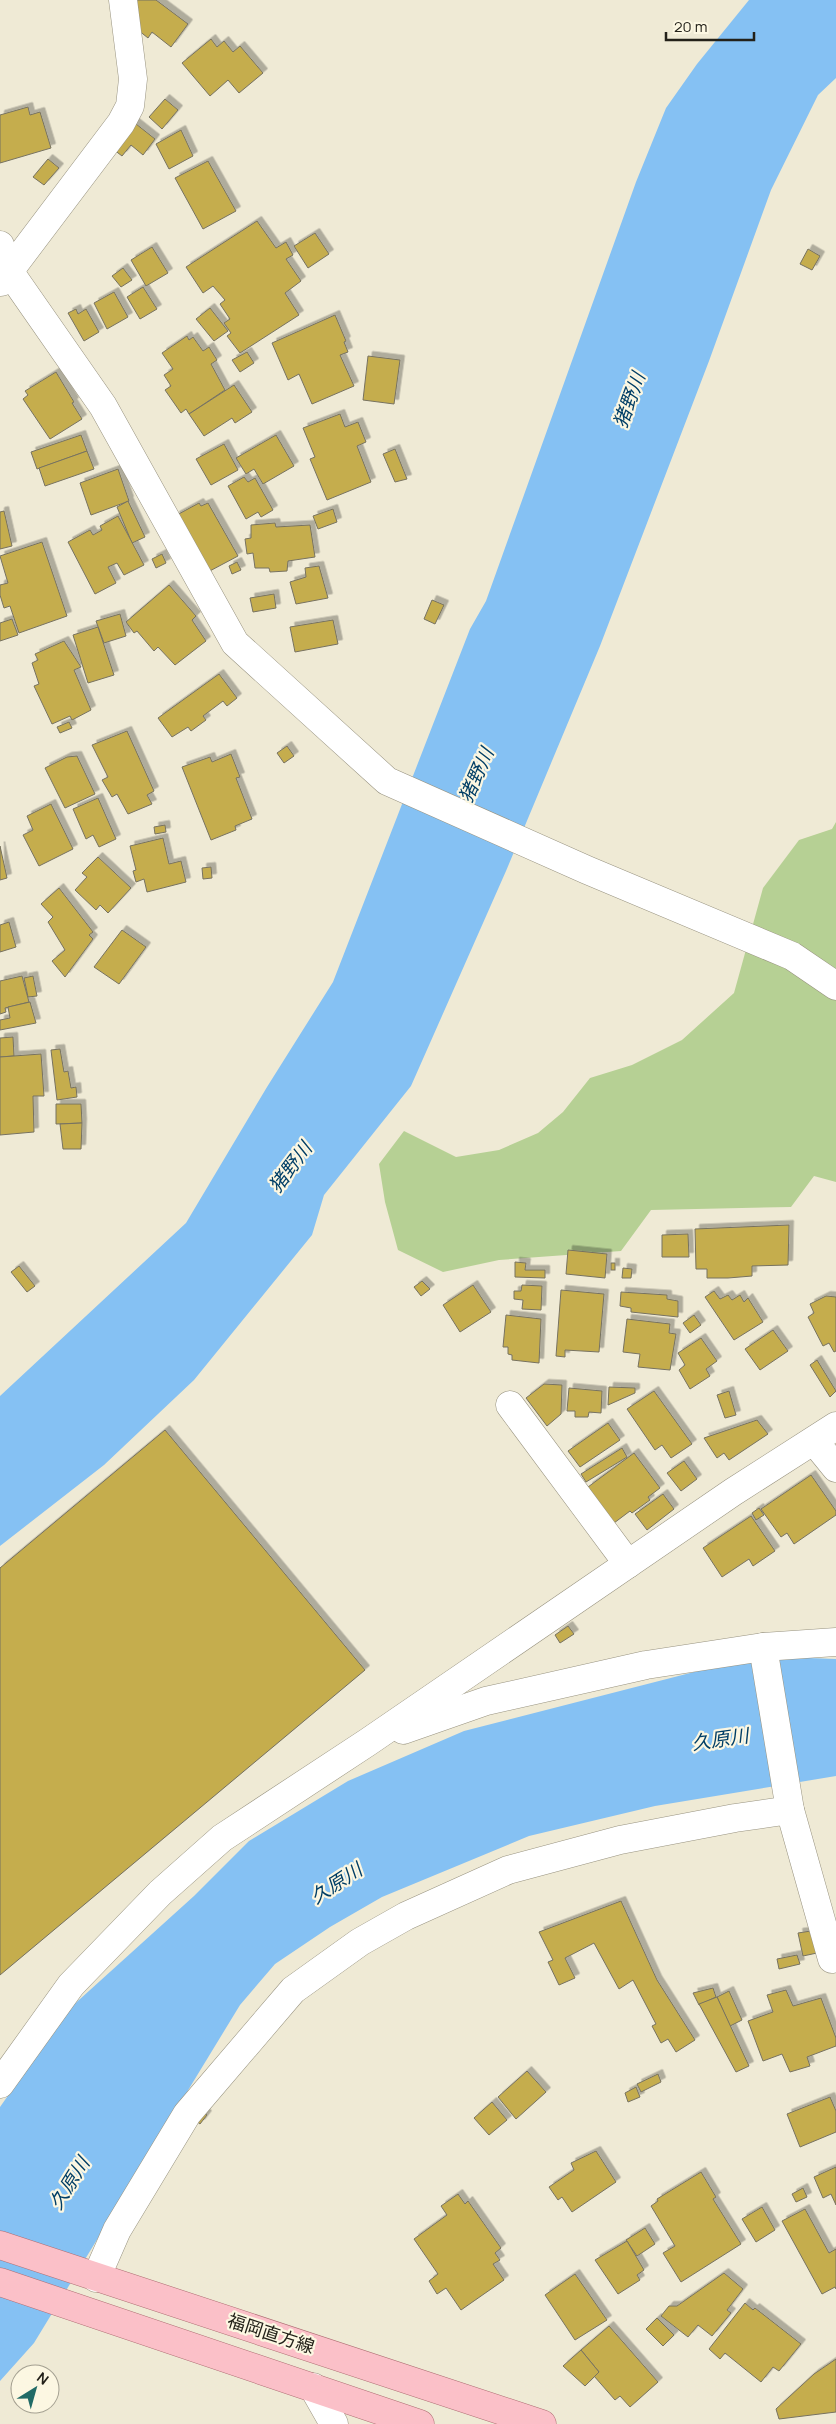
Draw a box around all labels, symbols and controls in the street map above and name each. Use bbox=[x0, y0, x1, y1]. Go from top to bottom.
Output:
scale bar bbox=[666, 10, 754, 42]
text: 20 m bbox=[674, 16, 707, 37]
water label: 猪野川 bbox=[607, 367, 652, 431]
water label: 猪野川 bbox=[453, 742, 500, 806]
water label: 猪野川 bbox=[262, 1135, 319, 1198]
water label: 久原川 bbox=[690, 1722, 752, 1756]
water label: 久原川 bbox=[305, 1855, 369, 1909]
water label: 久原川 bbox=[43, 2150, 96, 2214]
street label: 福岡直方線 bbox=[225, 2308, 318, 2358]
north arrow bbox=[10, 2364, 60, 2414]
text: N bbox=[33, 2368, 53, 2389]

